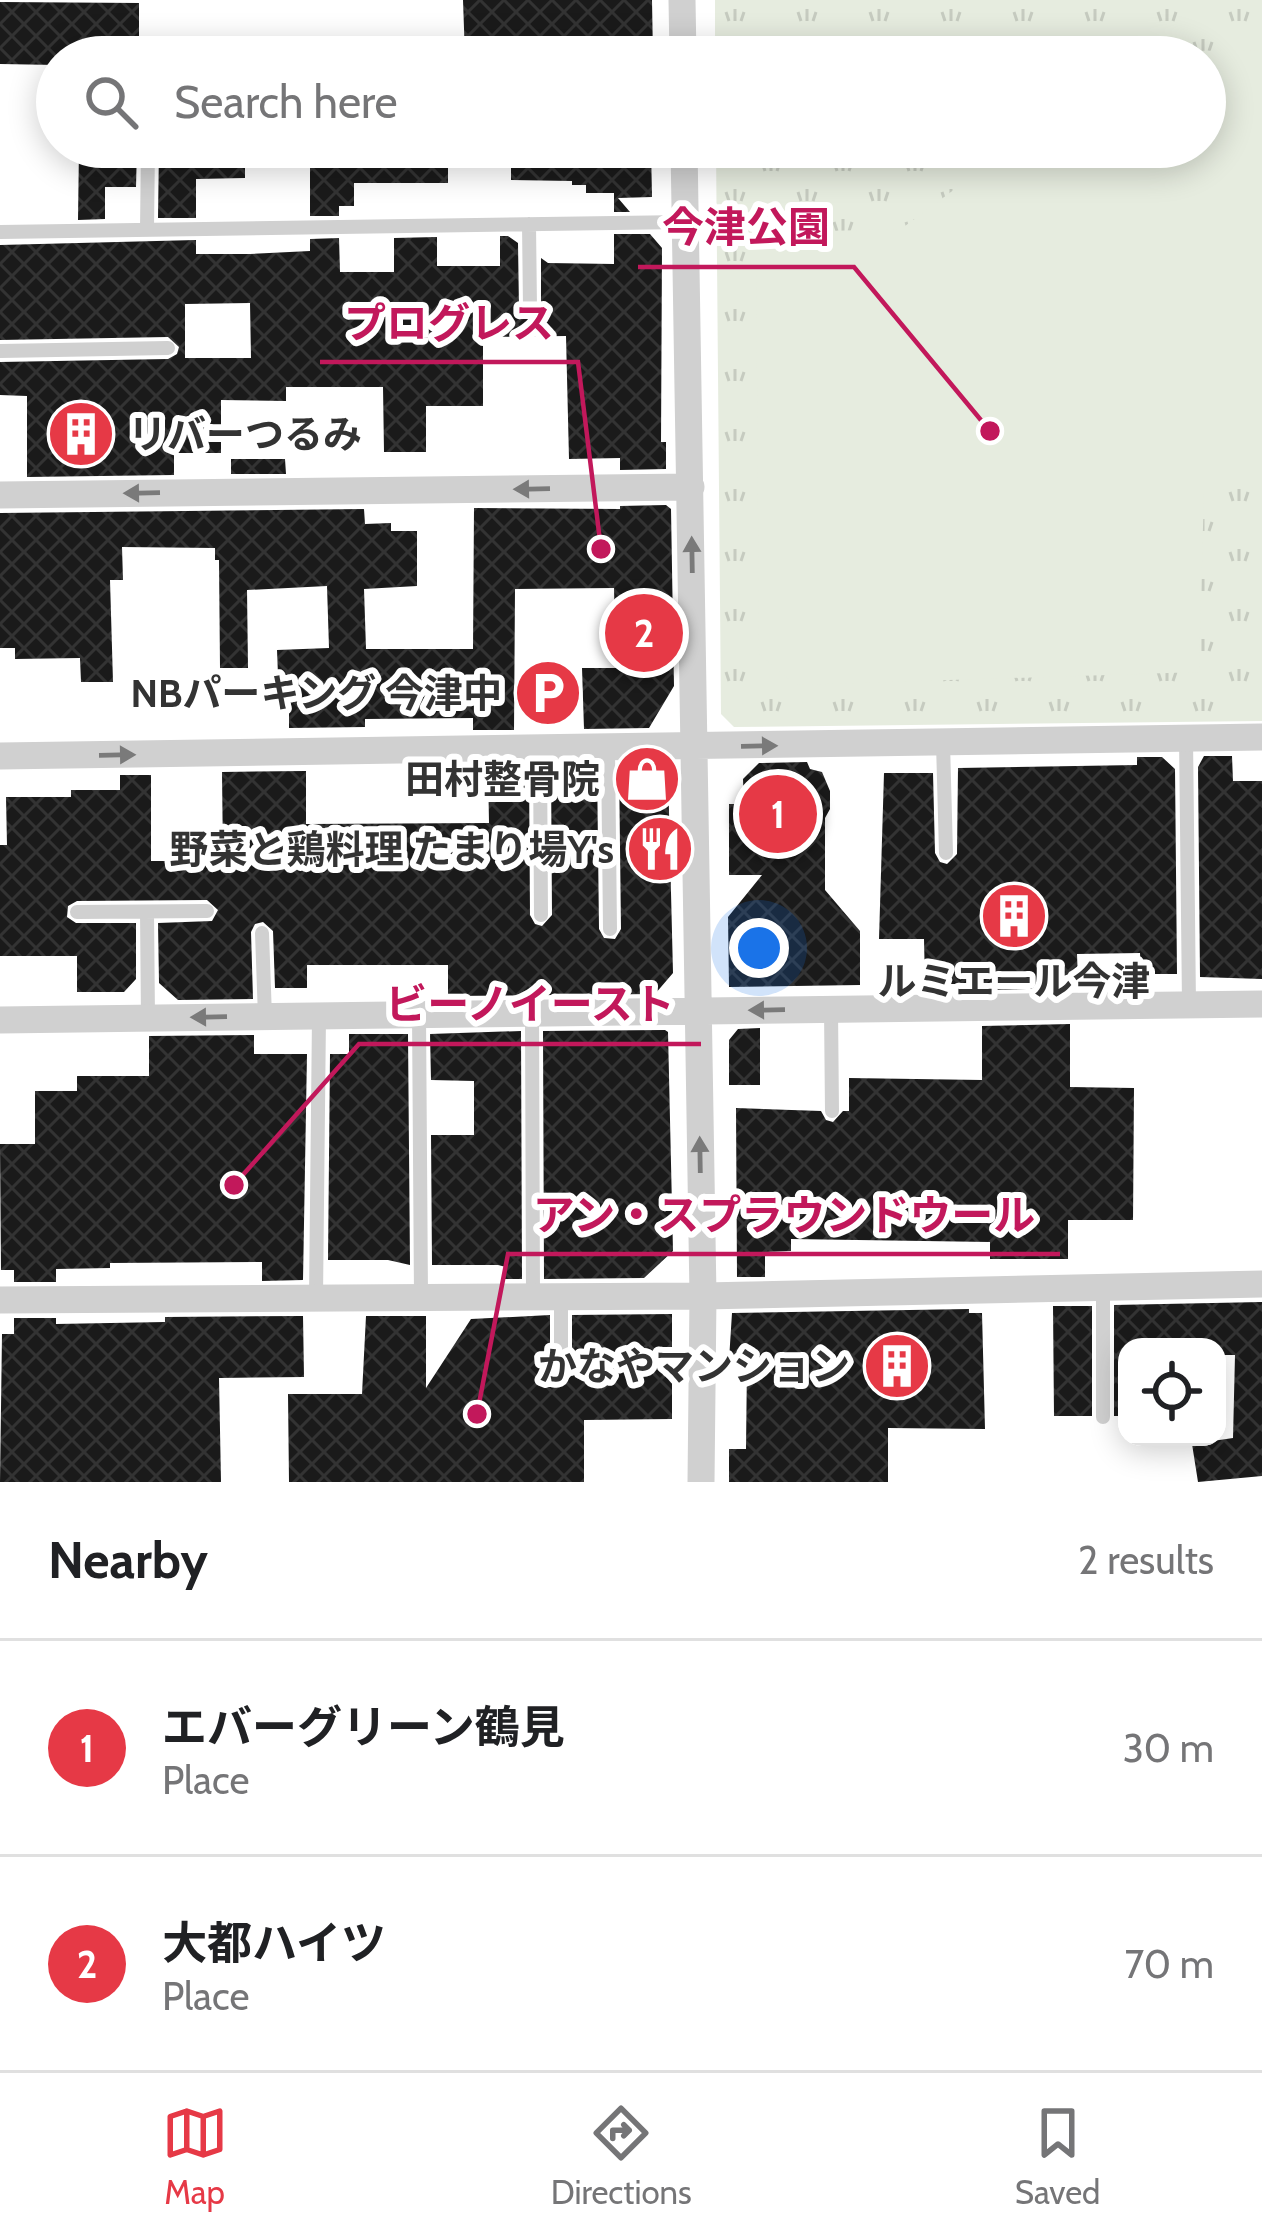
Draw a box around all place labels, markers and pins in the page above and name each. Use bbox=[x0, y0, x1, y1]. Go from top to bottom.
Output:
callout: 今津公園 bbox=[638, 189, 854, 267]
callout: プログレス bbox=[320, 284, 578, 362]
building icon: リバーつるみ bbox=[46, 399, 116, 469]
place label: リバーつるみ bbox=[128, 410, 362, 458]
pin: 2 bbox=[605, 588, 683, 678]
parking icon: NBパーキング 今津中 bbox=[513, 658, 583, 728]
place label: NBパーキング 今津中 bbox=[130, 669, 502, 717]
shop icon: 田村整骨院 bbox=[612, 744, 682, 814]
place label: 田村整骨院 bbox=[405, 755, 600, 803]
pin: 1 bbox=[739, 769, 817, 859]
restaurant icon: 野菜と鶏料理 たまり場Y's bbox=[625, 814, 695, 884]
place label: 野菜と鶏料理 たまり場Y's bbox=[170, 825, 614, 873]
building icon: ルミエール今津 bbox=[979, 881, 1049, 951]
place label: ルミエール今津 bbox=[877, 957, 1151, 1005]
callout: ビーノイースト bbox=[359, 966, 701, 1044]
callout: アン・スプラウンドウール bbox=[508, 1176, 1060, 1254]
building icon: かなやマンション bbox=[862, 1331, 932, 1401]
place label: かなやマンション bbox=[538, 1342, 850, 1390]

